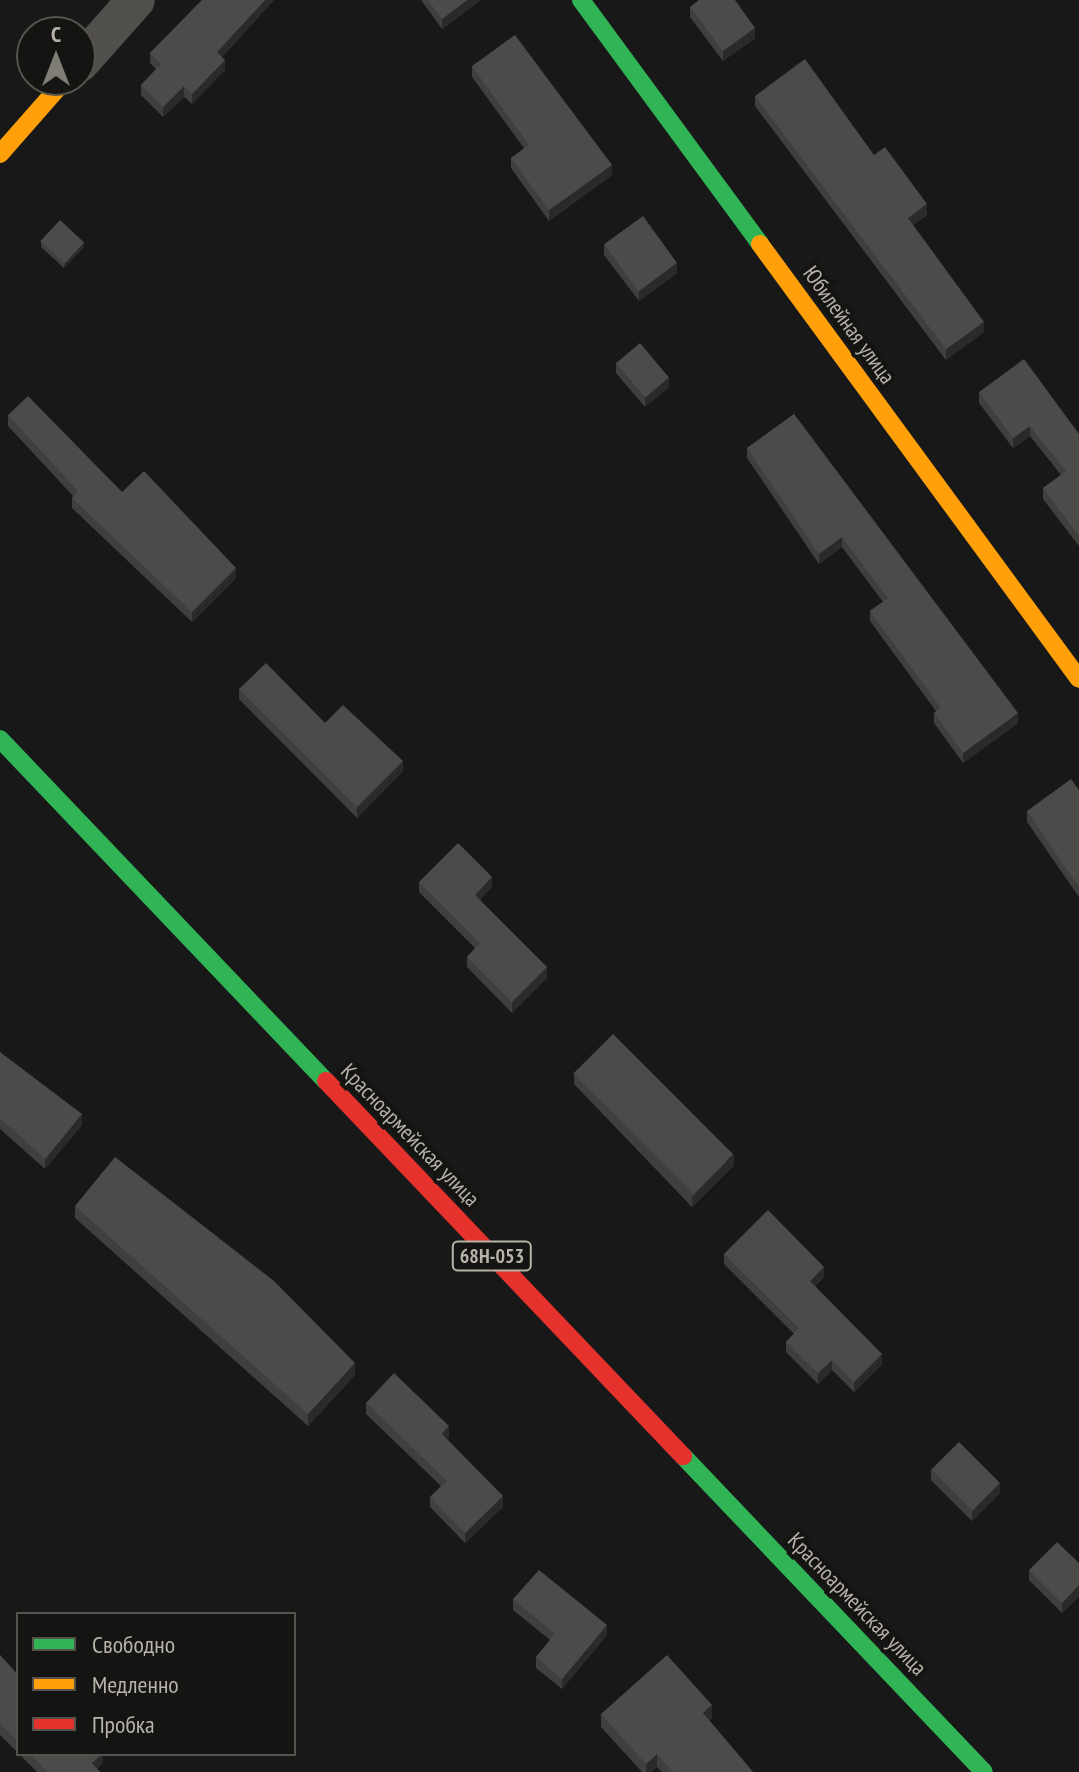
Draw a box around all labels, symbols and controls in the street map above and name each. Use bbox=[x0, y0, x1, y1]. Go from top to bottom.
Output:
north arrow bbox=[16, 16, 96, 96]
text: С bbox=[51, 20, 61, 48]
street label: Юбилейная улица bbox=[797, 261, 901, 389]
street label: Красноармейская улица bbox=[335, 1058, 485, 1212]
road number: 68Н-053 bbox=[450, 1240, 534, 1272]
street label: Красноармейская улица bbox=[782, 1527, 932, 1681]
legend bbox=[16, 1612, 296, 1756]
text: Свободно bbox=[92, 1629, 175, 1660]
text: Медленно bbox=[92, 1669, 179, 1700]
text: Пробка bbox=[92, 1709, 155, 1740]

